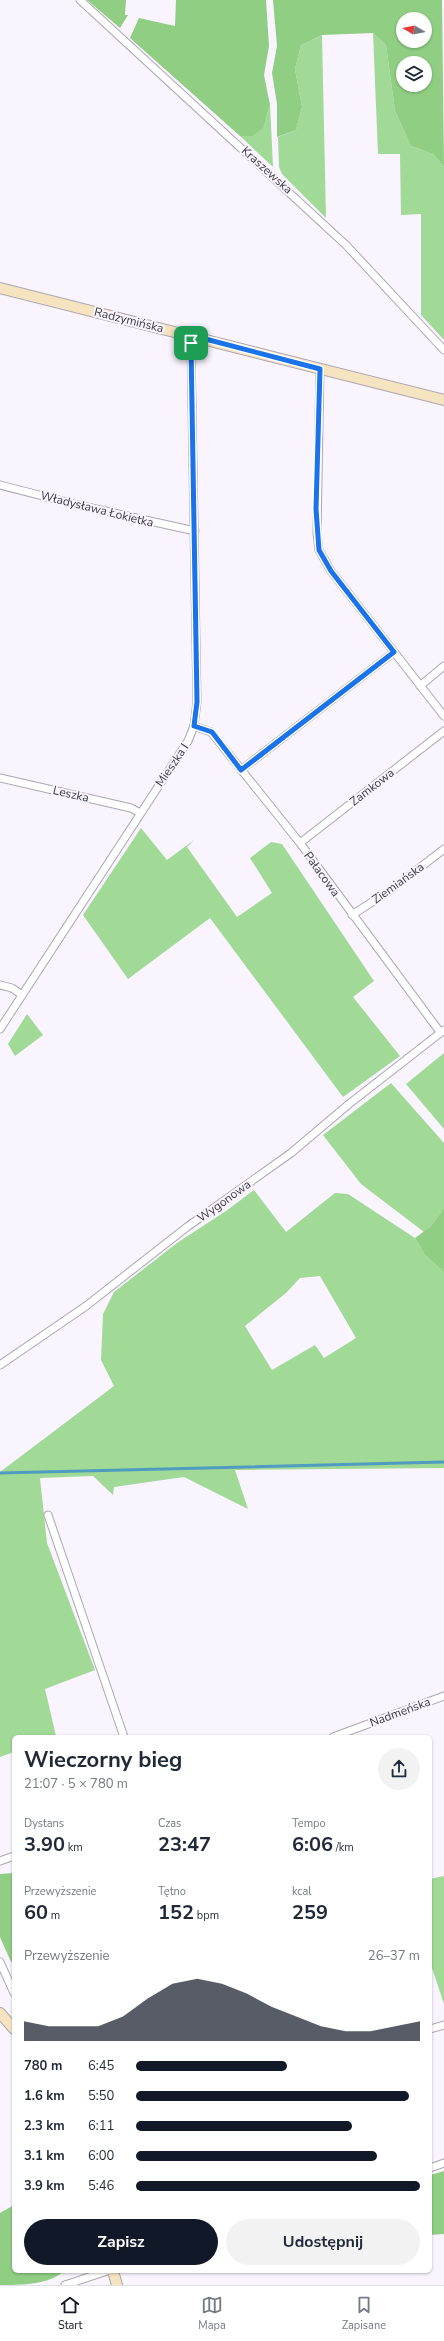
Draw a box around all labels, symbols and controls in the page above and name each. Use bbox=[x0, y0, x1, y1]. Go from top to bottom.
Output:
north arrow bbox=[396, 12, 432, 48]
map controls bbox=[396, 12, 432, 92]
button: layers bbox=[396, 56, 432, 92]
street label: Kraszewska bbox=[238, 143, 296, 197]
street label: Radzymińska bbox=[93, 304, 165, 336]
pin bbox=[174, 326, 208, 360]
icon: arrive bbox=[180, 332, 202, 354]
street label: Władysława Łokietka bbox=[39, 487, 155, 531]
street label: Mieszka I bbox=[152, 740, 192, 790]
street label: Zamkowa bbox=[346, 765, 398, 809]
street label: Leszka bbox=[51, 782, 91, 806]
street label: Pałacowa bbox=[300, 848, 344, 900]
street label: Ziemiańska bbox=[369, 859, 427, 907]
street label: Wygonowa bbox=[194, 1176, 254, 1226]
street label: Nadmeńska bbox=[367, 1694, 433, 1730]
text: Wieczorny bieg bbox=[24, 1745, 182, 1775]
button: share bbox=[378, 1748, 420, 1790]
text: 21:07 · 5 × 780 m bbox=[24, 1775, 128, 1793]
text: Dystans bbox=[24, 1816, 64, 1831]
text: Czas bbox=[158, 1816, 181, 1831]
text: Tempo bbox=[292, 1816, 326, 1831]
text: 3.90 bbox=[24, 1831, 65, 1858]
text: 23:47 bbox=[158, 1831, 211, 1858]
text: 6:06 bbox=[292, 1831, 333, 1858]
text: km bbox=[65, 1840, 83, 1855]
text: /km bbox=[333, 1840, 354, 1855]
text: Przewyższenie bbox=[24, 1884, 96, 1899]
text: Tętno bbox=[158, 1884, 186, 1899]
text: kcal bbox=[292, 1884, 312, 1899]
text: 60 bbox=[24, 1899, 48, 1926]
text: 152 bbox=[158, 1899, 194, 1926]
text: 259 bbox=[292, 1899, 328, 1926]
text: m bbox=[48, 1908, 60, 1923]
text: bpm bbox=[194, 1908, 219, 1923]
text: Przewyższenie bbox=[24, 1947, 110, 1965]
text: 26–37 m bbox=[368, 1947, 420, 1965]
text: 780 m bbox=[24, 2057, 62, 2075]
text: 6:45 bbox=[88, 2057, 114, 2075]
text: 1.6 km bbox=[24, 2087, 65, 2105]
text: 5:50 bbox=[88, 2087, 114, 2105]
text: 2.3 km bbox=[24, 2117, 65, 2135]
text: 6:11 bbox=[88, 2117, 114, 2135]
text: 3.1 km bbox=[24, 2147, 65, 2165]
text: 6:00 bbox=[88, 2147, 114, 2165]
text: 3.9 km bbox=[24, 2177, 65, 2195]
text: 5:46 bbox=[88, 2177, 114, 2195]
button: Zapisz bbox=[24, 2219, 218, 2265]
button: Udostępnij bbox=[226, 2219, 420, 2265]
tab: Start bbox=[58, 2294, 82, 2333]
tab: Mapa bbox=[198, 2294, 226, 2333]
tab: Zapisane bbox=[342, 2294, 386, 2333]

